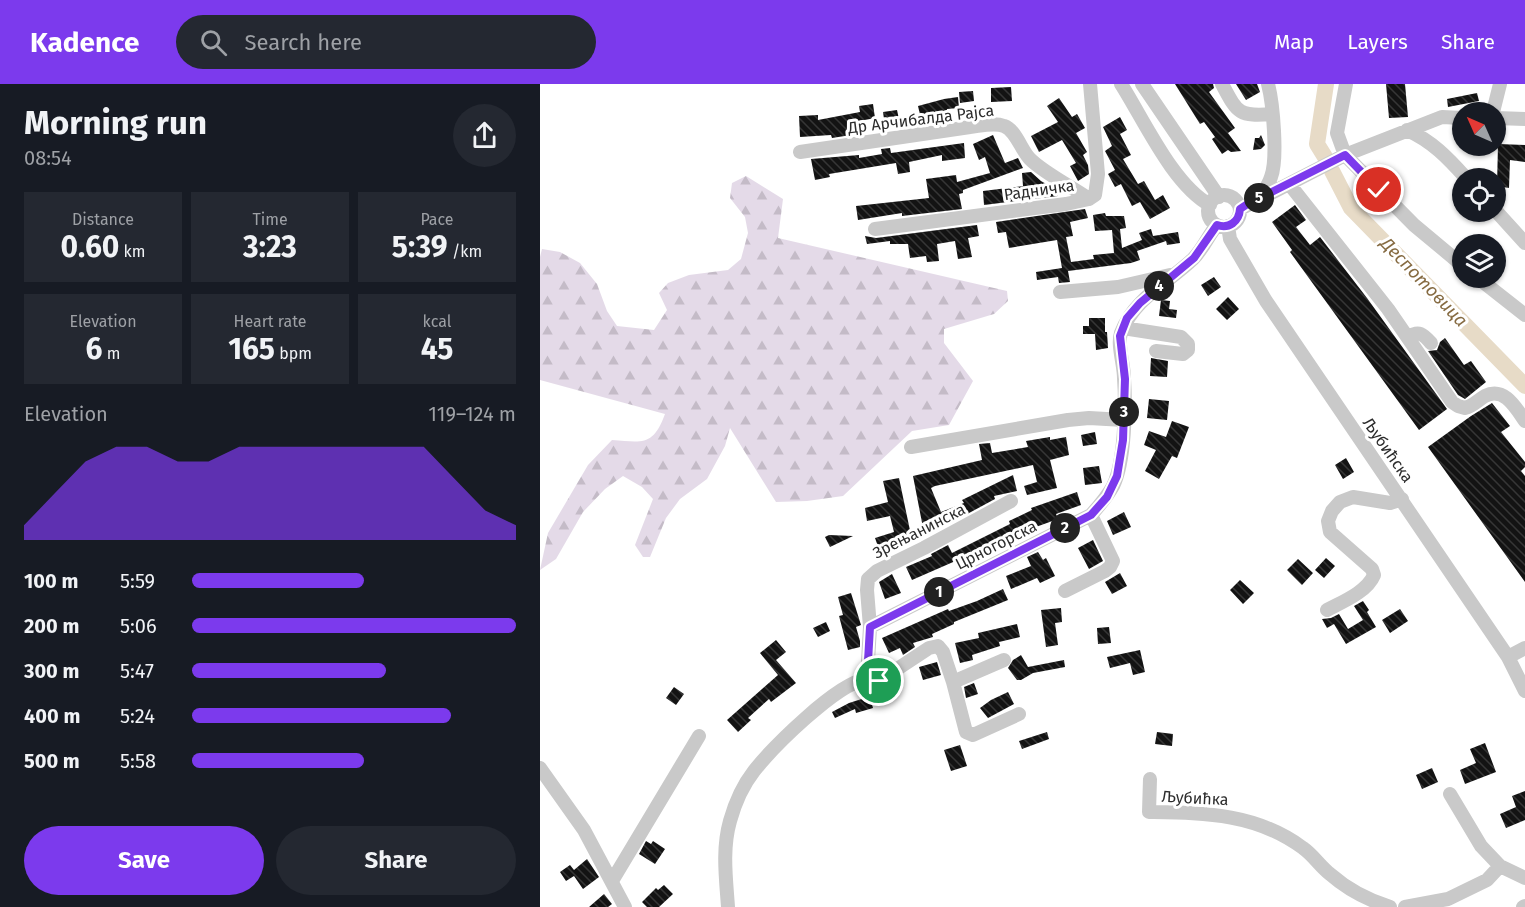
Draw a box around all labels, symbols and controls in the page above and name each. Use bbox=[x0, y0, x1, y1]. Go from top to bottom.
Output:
search box bbox=[176, 15, 596, 69]
text: Kadence bbox=[30, 26, 140, 59]
icon: search bbox=[197, 26, 230, 59]
text: Search here bbox=[245, 29, 362, 56]
text: Map bbox=[1274, 29, 1314, 55]
text: Layers bbox=[1347, 29, 1408, 55]
text: Share bbox=[1441, 29, 1495, 55]
street label: Др Арчибалда Рајса bbox=[846, 101, 995, 138]
north arrow bbox=[1452, 102, 1506, 156]
map controls bbox=[1452, 102, 1506, 288]
text: Morning run bbox=[24, 103, 207, 143]
button: share bbox=[453, 104, 516, 167]
text: 08:54 bbox=[24, 146, 72, 170]
pin bbox=[1353, 164, 1404, 215]
button: locate bbox=[1452, 168, 1506, 222]
icon: check bbox=[1362, 173, 1395, 206]
street label: Радничка bbox=[1003, 176, 1075, 204]
pin: 5 bbox=[1244, 183, 1274, 213]
text: 5 bbox=[1255, 188, 1263, 207]
text: Distance bbox=[72, 210, 134, 229]
text: Time bbox=[252, 210, 288, 229]
text: Pace bbox=[420, 210, 454, 229]
text: 0.60 bbox=[60, 229, 119, 265]
text: 3:23 bbox=[243, 229, 297, 265]
text: 5:39 bbox=[392, 229, 448, 265]
water label: Деспотовица bbox=[1374, 231, 1472, 331]
button: layers bbox=[1452, 234, 1506, 288]
text: km bbox=[119, 242, 146, 261]
text: /km bbox=[448, 242, 482, 261]
pin: 4 bbox=[1144, 271, 1174, 301]
text: 4 bbox=[1154, 276, 1164, 295]
text: Elevation bbox=[69, 312, 137, 331]
text: Heart rate bbox=[234, 312, 306, 331]
text: kcal bbox=[423, 312, 451, 331]
text: 6 bbox=[86, 331, 102, 367]
text: 165 bbox=[228, 331, 275, 367]
text: 45 bbox=[421, 331, 453, 367]
text: m bbox=[102, 344, 120, 363]
text: bpm bbox=[275, 344, 312, 363]
pin: 3 bbox=[1109, 397, 1139, 427]
text: Elevation bbox=[24, 402, 108, 426]
text: 119–124 m bbox=[428, 402, 516, 426]
text: 3 bbox=[1120, 402, 1128, 421]
street label: Љубићска bbox=[1359, 414, 1417, 486]
street label: Зрењанинска bbox=[870, 500, 968, 562]
pin: 2 bbox=[1050, 513, 1080, 543]
street label: Црногорска bbox=[952, 516, 1040, 574]
text: 2 bbox=[1061, 518, 1069, 537]
text: 100 m bbox=[24, 569, 78, 593]
text: 5:59 bbox=[120, 569, 155, 593]
pin: 1 bbox=[924, 577, 954, 607]
text: 1 bbox=[935, 582, 943, 601]
text: 200 m bbox=[24, 614, 79, 638]
text: 5:06 bbox=[120, 614, 157, 638]
pin bbox=[853, 655, 904, 706]
text: 300 m bbox=[24, 659, 79, 683]
text: 5:47 bbox=[120, 659, 154, 683]
icon: arrive bbox=[862, 664, 895, 697]
text: 400 m bbox=[24, 704, 80, 728]
text: 5:24 bbox=[120, 704, 155, 728]
text: 500 m bbox=[24, 749, 80, 773]
text: 5:58 bbox=[120, 749, 156, 773]
street label: Љубићка bbox=[1161, 787, 1229, 809]
button: Save bbox=[24, 826, 264, 895]
button: Share bbox=[276, 826, 516, 895]

